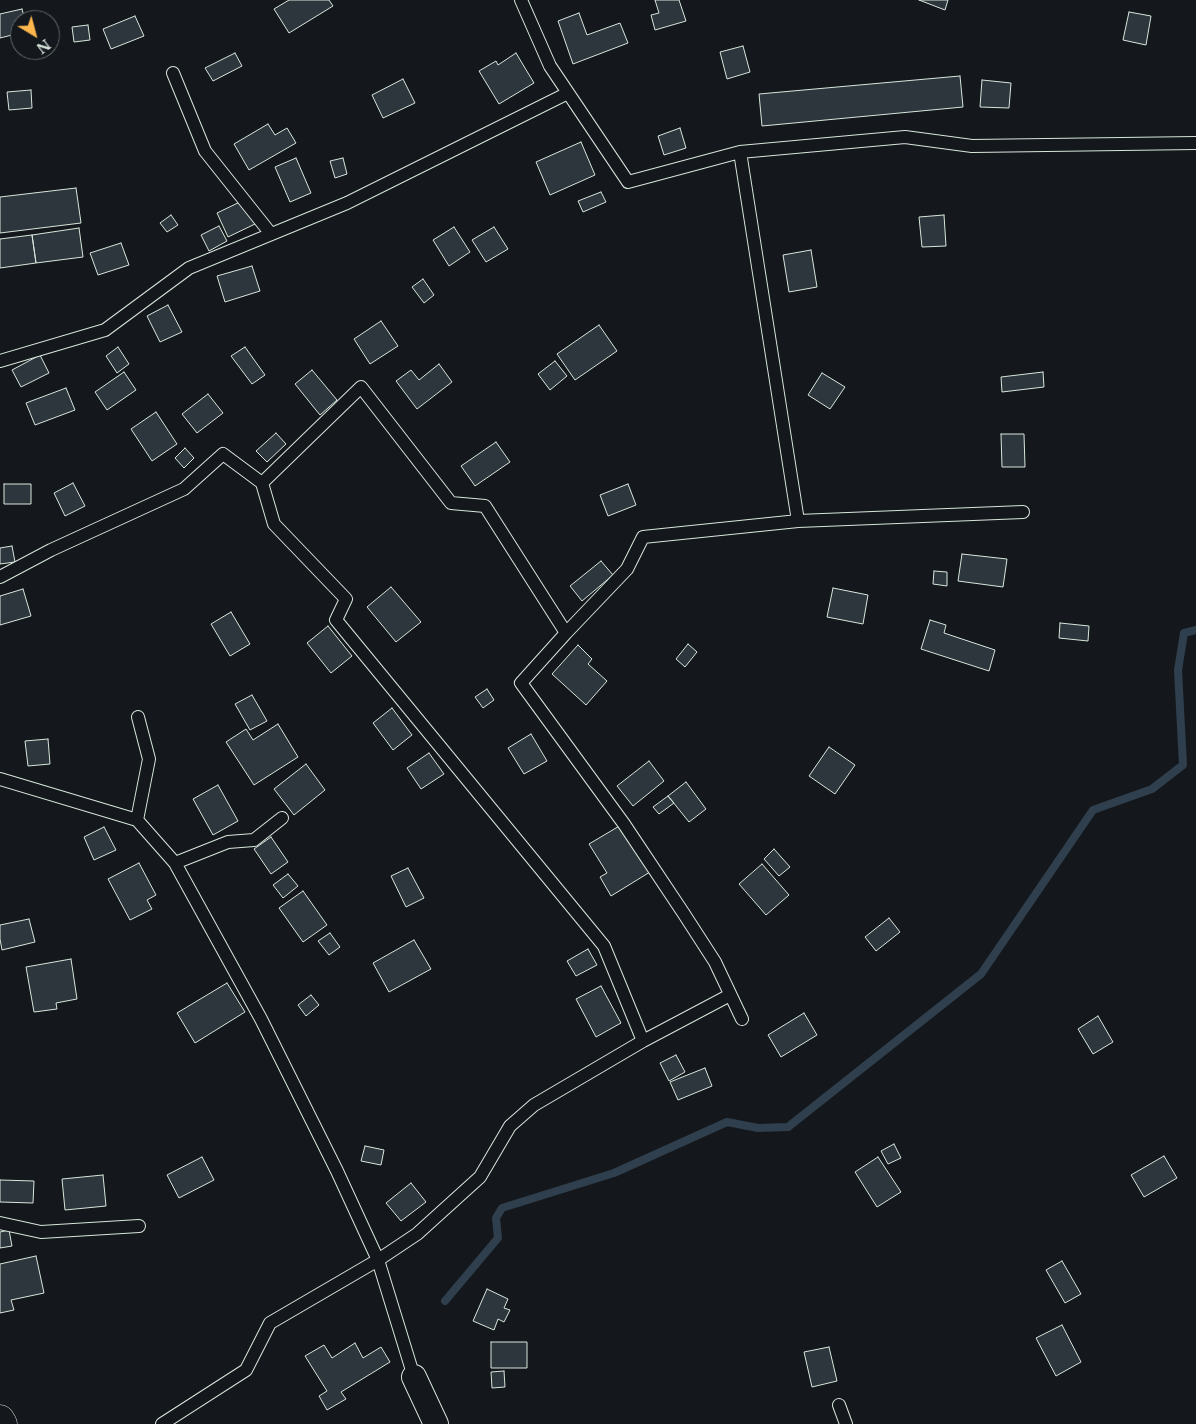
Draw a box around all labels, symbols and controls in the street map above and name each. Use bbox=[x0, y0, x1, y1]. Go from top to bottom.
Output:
north arrow bbox=[10, 10, 60, 60]
text: N bbox=[33, 35, 54, 57]

